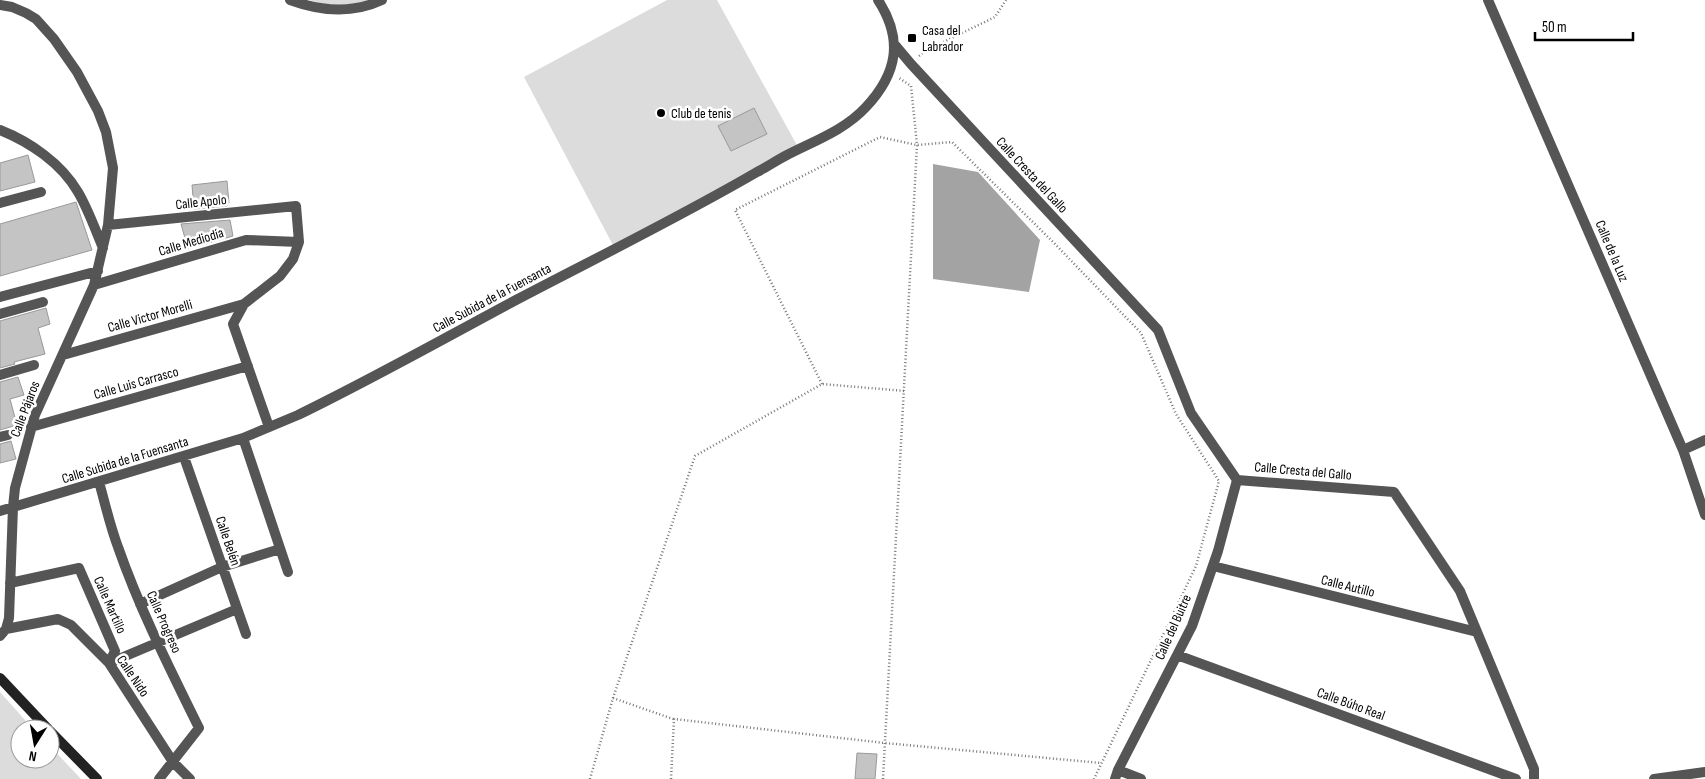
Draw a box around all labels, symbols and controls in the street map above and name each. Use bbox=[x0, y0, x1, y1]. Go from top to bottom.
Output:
scale bar bbox=[1535, 10, 1632, 42]
text: 50 m bbox=[1542, 18, 1567, 37]
place label: Casa del Labrador bbox=[922, 22, 963, 55]
marker: Casa del Labrador bbox=[906, 32, 918, 44]
place label: Club de tenis bbox=[671, 105, 731, 122]
marker: Club de tenis bbox=[655, 107, 667, 119]
street label: Calle Cresta del Gallo bbox=[992, 134, 1072, 217]
street label: Calle Apolo bbox=[175, 191, 228, 213]
street label: Calle de la Luz bbox=[1591, 218, 1633, 284]
street label: Calle Mediodía bbox=[156, 224, 226, 260]
street label: Calle Subida de la Fuensanta bbox=[430, 260, 554, 336]
street label: Calle Victor Morelli bbox=[106, 296, 194, 336]
street label: Calle Luis Carrasco bbox=[92, 363, 181, 403]
street label: Calle Pájaros bbox=[7, 379, 43, 439]
street label: Calle Subida de la Fuensanta bbox=[60, 433, 190, 487]
street label: Calle Cresta del Gallo bbox=[1254, 458, 1353, 484]
street label: Calle Belén bbox=[212, 514, 244, 568]
street label: Calle Autillo bbox=[1319, 571, 1377, 601]
street label: Calle Martillo bbox=[90, 574, 130, 636]
street label: Calle Progreso bbox=[143, 588, 185, 656]
street label: Calle del Buitre bbox=[1151, 592, 1195, 662]
street label: Calle Nido bbox=[113, 652, 153, 700]
street label: Calle Búho Real bbox=[1315, 684, 1387, 724]
north arrow bbox=[10, 719, 60, 769]
text: N bbox=[27, 747, 38, 765]

